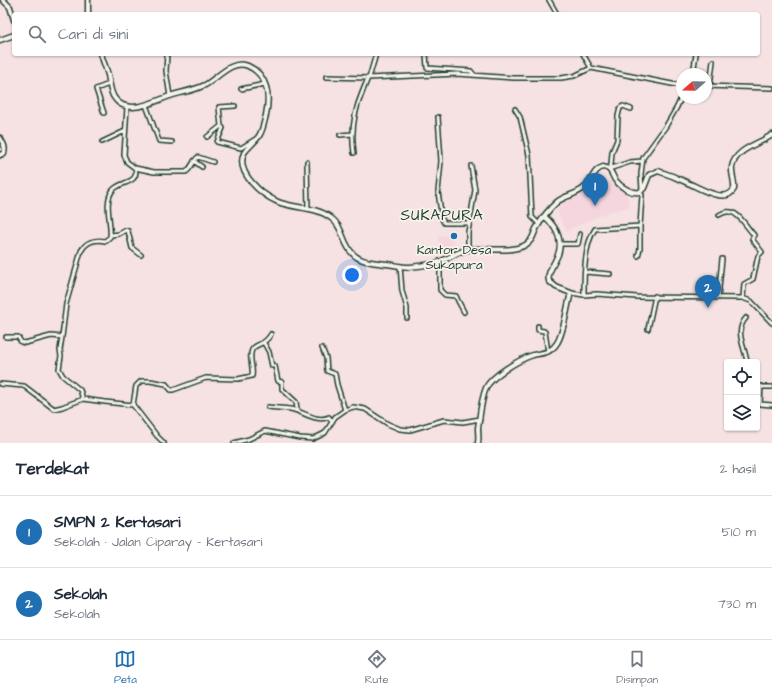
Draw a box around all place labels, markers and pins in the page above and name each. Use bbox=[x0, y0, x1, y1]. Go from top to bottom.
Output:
pin: 1 bbox=[582, 173, 608, 206]
marker: Kantor Desa Sukapura bbox=[449, 231, 459, 241]
place label: Kantor Desa Sukapura bbox=[417, 241, 492, 274]
pin: 2 bbox=[695, 275, 721, 308]

